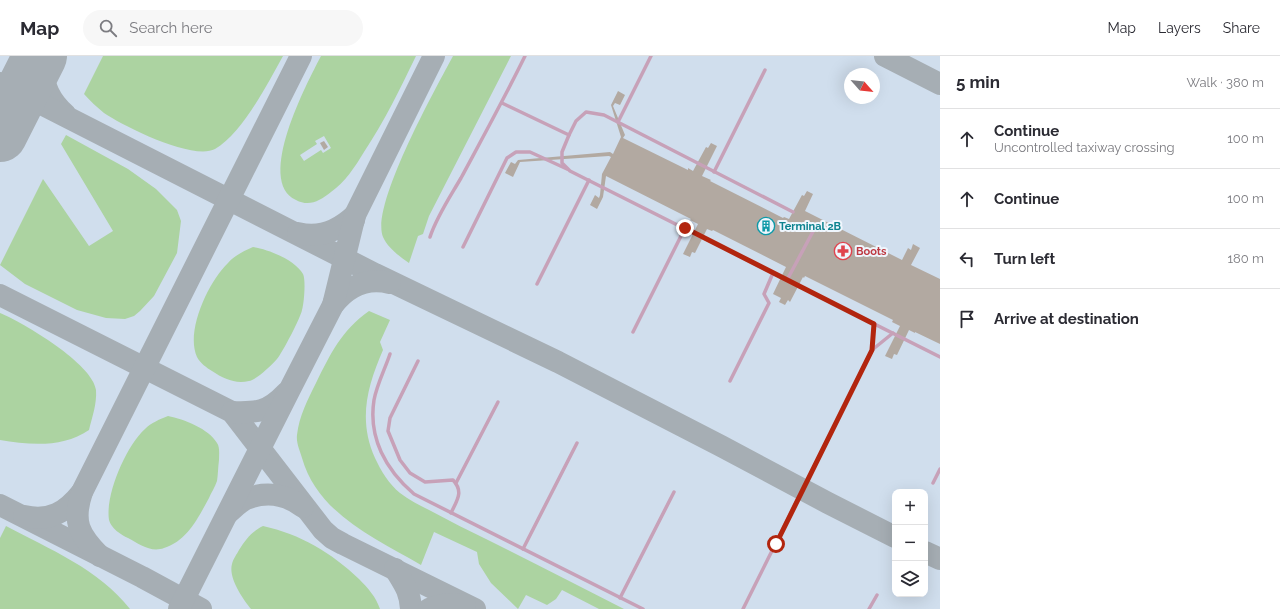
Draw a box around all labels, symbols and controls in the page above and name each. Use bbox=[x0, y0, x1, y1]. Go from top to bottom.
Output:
search box bbox=[83, 10, 363, 46]
text: Map bbox=[20, 17, 59, 39]
icon: search bbox=[97, 17, 119, 39]
text: Search here bbox=[129, 19, 213, 37]
text: Map bbox=[1108, 20, 1136, 36]
text: Layers bbox=[1158, 20, 1201, 36]
text: Share bbox=[1223, 20, 1260, 36]
north arrow bbox=[844, 68, 880, 104]
text: 5 min bbox=[956, 72, 1000, 92]
text: Walk · 380 m bbox=[1187, 75, 1264, 90]
text: Continue bbox=[994, 122, 1059, 140]
icon: ahead bbox=[956, 128, 978, 150]
text: 100 m bbox=[1227, 131, 1264, 146]
text: Uncontrolled taxiway crossing bbox=[994, 140, 1175, 155]
icon: ahead bbox=[956, 188, 978, 210]
text: Continue bbox=[994, 190, 1059, 208]
text: 100 m bbox=[1227, 191, 1264, 206]
building icon: Terminal 2B bbox=[756, 216, 776, 236]
route end bbox=[676, 219, 694, 237]
place label: Terminal 2B bbox=[779, 220, 842, 233]
pharmacy icon: Boots bbox=[833, 241, 853, 261]
place label: Boots bbox=[856, 245, 887, 258]
icon: left bbox=[956, 248, 978, 270]
text: Turn left bbox=[994, 250, 1055, 268]
text: 180 m bbox=[1228, 251, 1264, 266]
icon: arrive bbox=[956, 308, 978, 330]
text: Arrive at destination bbox=[994, 310, 1139, 328]
map controls bbox=[892, 489, 928, 597]
button: + bbox=[892, 489, 928, 525]
button: − bbox=[892, 525, 928, 561]
route start bbox=[767, 535, 785, 553]
button: layers bbox=[892, 561, 928, 597]

